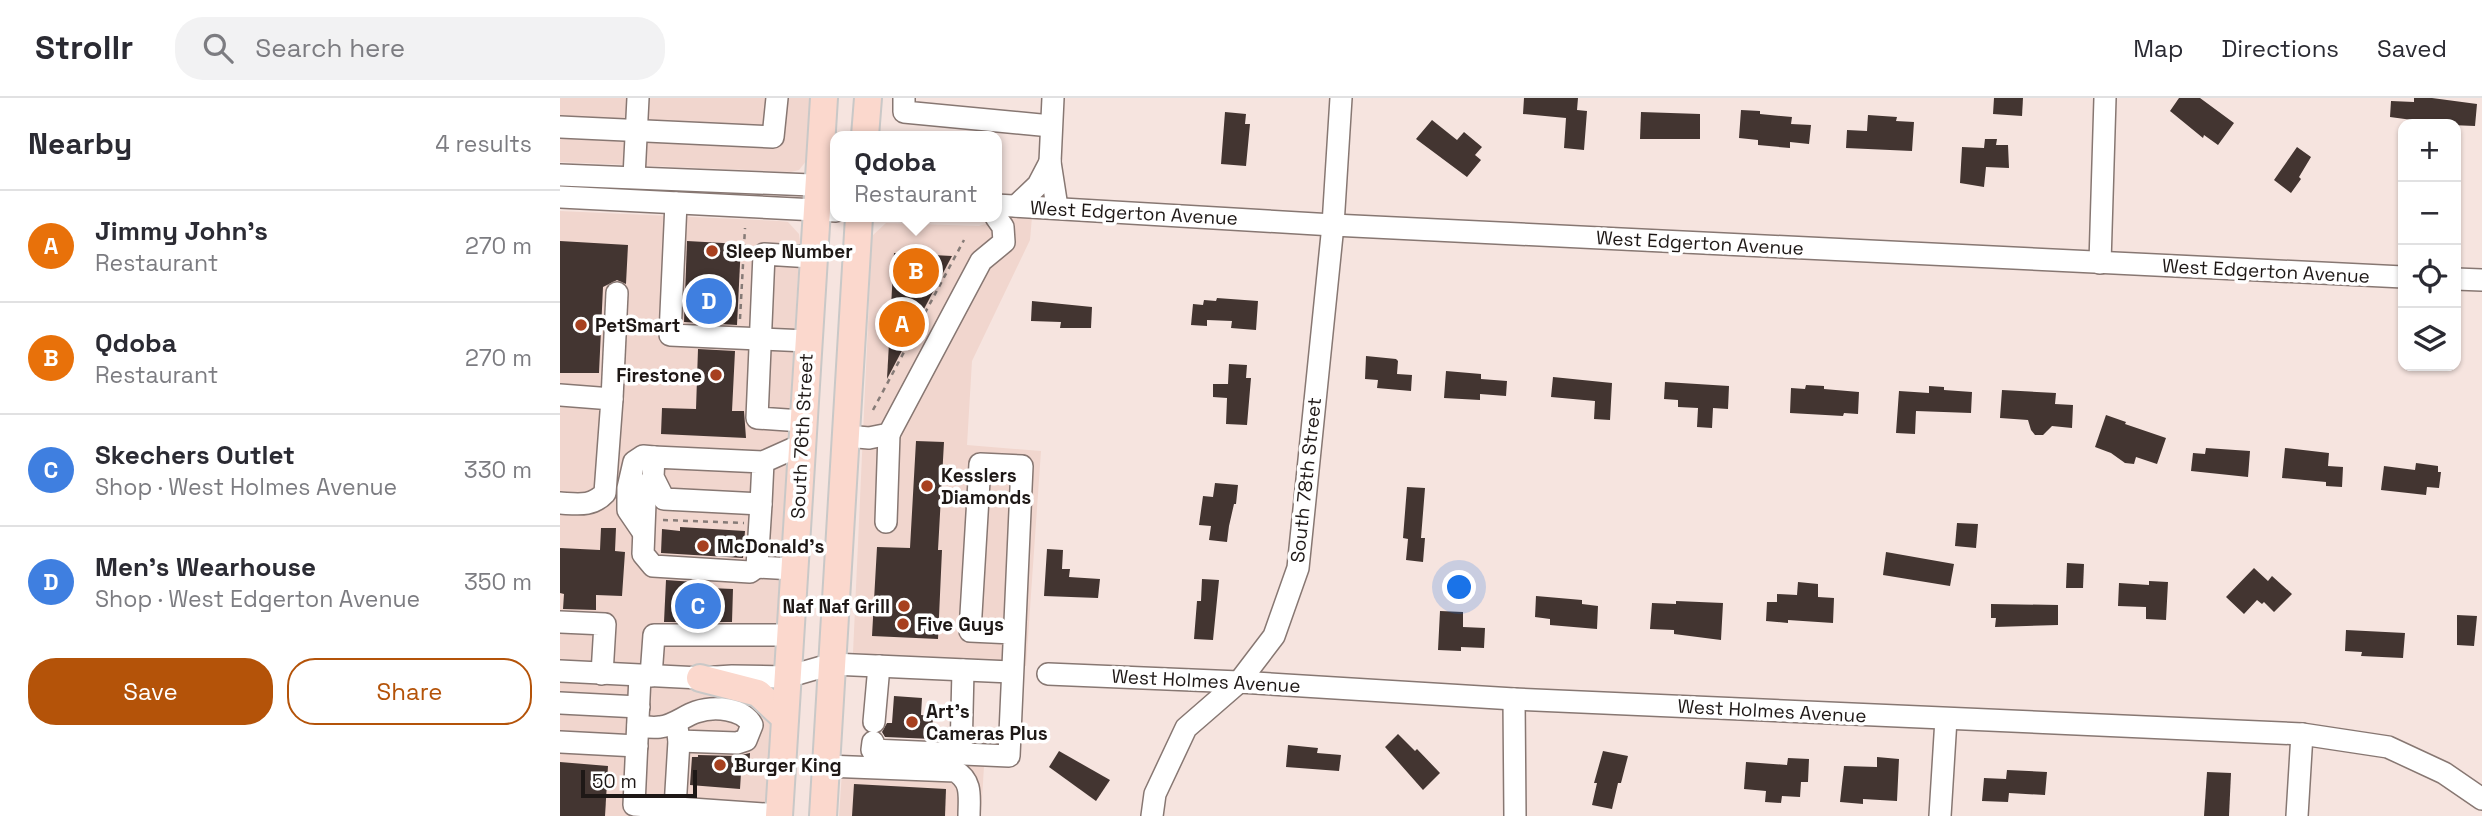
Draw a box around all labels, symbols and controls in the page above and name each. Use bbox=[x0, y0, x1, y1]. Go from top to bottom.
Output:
search box bbox=[175, 17, 665, 80]
text: Strollr bbox=[35, 27, 133, 69]
icon: search bbox=[199, 29, 237, 67]
text: Search here bbox=[255, 31, 405, 65]
text: Map bbox=[2133, 33, 2183, 64]
text: Directions bbox=[2221, 33, 2339, 64]
text: Saved bbox=[2377, 33, 2447, 64]
map controls bbox=[2398, 119, 2461, 371]
button: + bbox=[2398, 119, 2461, 182]
text: Nearby bbox=[28, 124, 132, 163]
text: 4 results bbox=[435, 129, 532, 159]
popup bbox=[830, 131, 1002, 222]
text: Qdoba bbox=[854, 145, 936, 179]
text: Restaurant bbox=[854, 179, 978, 209]
button: − bbox=[2398, 182, 2461, 245]
street label: West Edgerton Avenue bbox=[1029, 195, 1239, 231]
text: Jimmy John's bbox=[95, 214, 268, 248]
street label: West Edgerton Avenue bbox=[1595, 225, 1805, 261]
text: A bbox=[44, 231, 58, 261]
text: 270 m bbox=[465, 231, 532, 261]
place label: Sleep Number bbox=[726, 239, 853, 264]
marker: Sleep Number bbox=[704, 243, 720, 259]
pin: B bbox=[893, 245, 939, 297]
button: locate bbox=[2398, 245, 2461, 308]
text: Restaurant bbox=[95, 248, 218, 278]
street label: West Edgerton Avenue bbox=[2161, 253, 2371, 289]
pin: D bbox=[686, 275, 732, 327]
pin: A bbox=[879, 298, 925, 350]
button: layers bbox=[2398, 308, 2461, 371]
place label: PetSmart bbox=[595, 313, 680, 338]
marker: PetSmart bbox=[573, 317, 589, 333]
text: Qdoba bbox=[95, 326, 177, 360]
text: B bbox=[43, 343, 59, 373]
text: 270 m bbox=[465, 343, 532, 373]
street label: South 76th Street bbox=[785, 353, 819, 519]
text: Restaurant bbox=[95, 360, 218, 390]
place label: Firestone bbox=[616, 363, 702, 388]
marker: Firestone bbox=[708, 367, 724, 383]
street label: South 78th Street bbox=[1285, 396, 1327, 564]
text: Skechers Outlet bbox=[95, 438, 295, 472]
text: C bbox=[44, 455, 58, 485]
text: 330 m bbox=[464, 455, 532, 485]
place label: Kesslers Diamonds bbox=[941, 463, 1031, 510]
text: Shop · West Holmes Avenue bbox=[95, 472, 397, 502]
marker: Kesslers Diamonds bbox=[919, 478, 935, 494]
place label: McDonald's bbox=[717, 534, 824, 559]
marker: McDonald's bbox=[695, 538, 711, 554]
text: Men's Wearhouse bbox=[95, 550, 316, 584]
text: D bbox=[43, 567, 59, 597]
text: 350 m bbox=[464, 567, 532, 597]
your location bbox=[1442, 570, 1476, 604]
pin: C bbox=[675, 580, 721, 632]
text: Shop · West Edgerton Avenue bbox=[95, 584, 420, 614]
place label: Naf Naf Grill bbox=[782, 594, 890, 619]
marker: Naf Naf Grill bbox=[896, 598, 912, 614]
place label: Five Guys bbox=[917, 612, 1004, 637]
marker: Five Guys bbox=[895, 616, 911, 632]
button: Save bbox=[28, 658, 273, 725]
button: Share bbox=[287, 658, 532, 725]
street label: West Holmes Avenue bbox=[1111, 664, 1301, 698]
street label: West Holmes Avenue bbox=[1677, 694, 1867, 728]
place label: Art's Cameras Plus bbox=[926, 699, 1048, 746]
marker: Art's Cameras Plus bbox=[904, 714, 920, 730]
place label: Burger King bbox=[734, 753, 842, 778]
marker: Burger King bbox=[712, 757, 728, 773]
scale bar bbox=[581, 767, 696, 799]
text: 50 m bbox=[592, 769, 637, 794]

